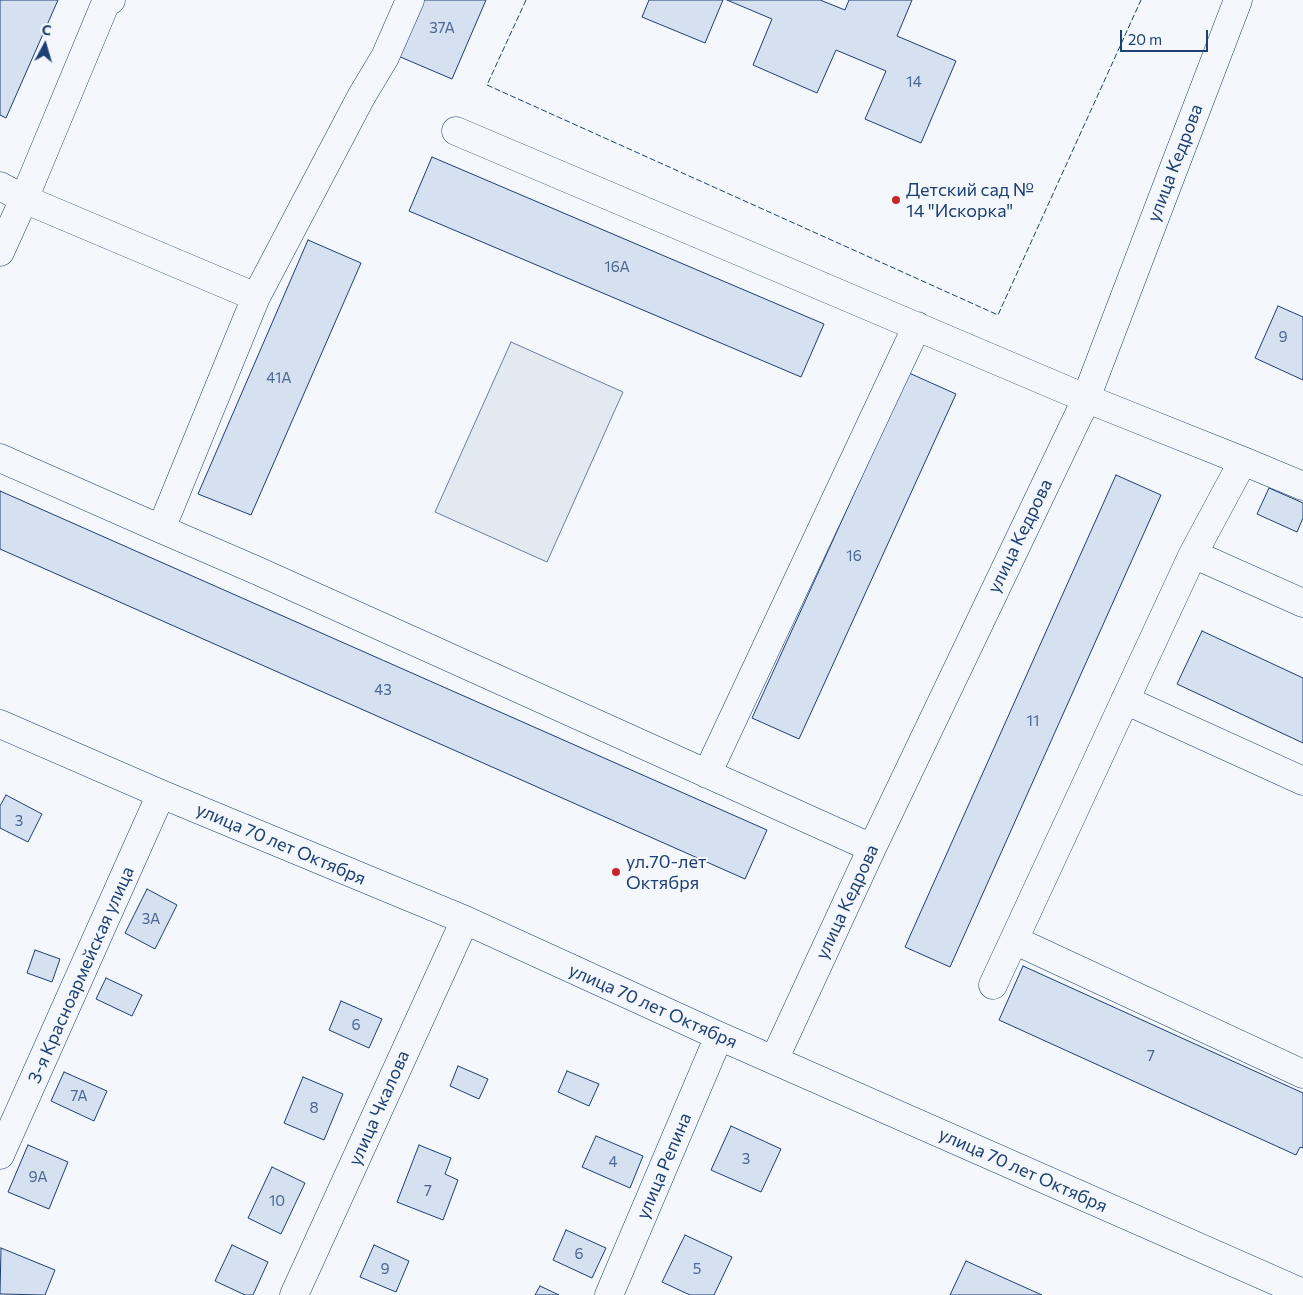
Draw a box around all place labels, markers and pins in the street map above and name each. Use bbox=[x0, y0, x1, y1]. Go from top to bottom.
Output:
place label: Детский сад № 14 "Искорка" bbox=[906, 179, 1034, 222]
marker: Детский сад № 14 "Искорка" bbox=[890, 194, 902, 206]
place label: ул.70-лет Октября bbox=[626, 851, 706, 894]
marker: ул.70-лет Октября bbox=[610, 866, 622, 878]

